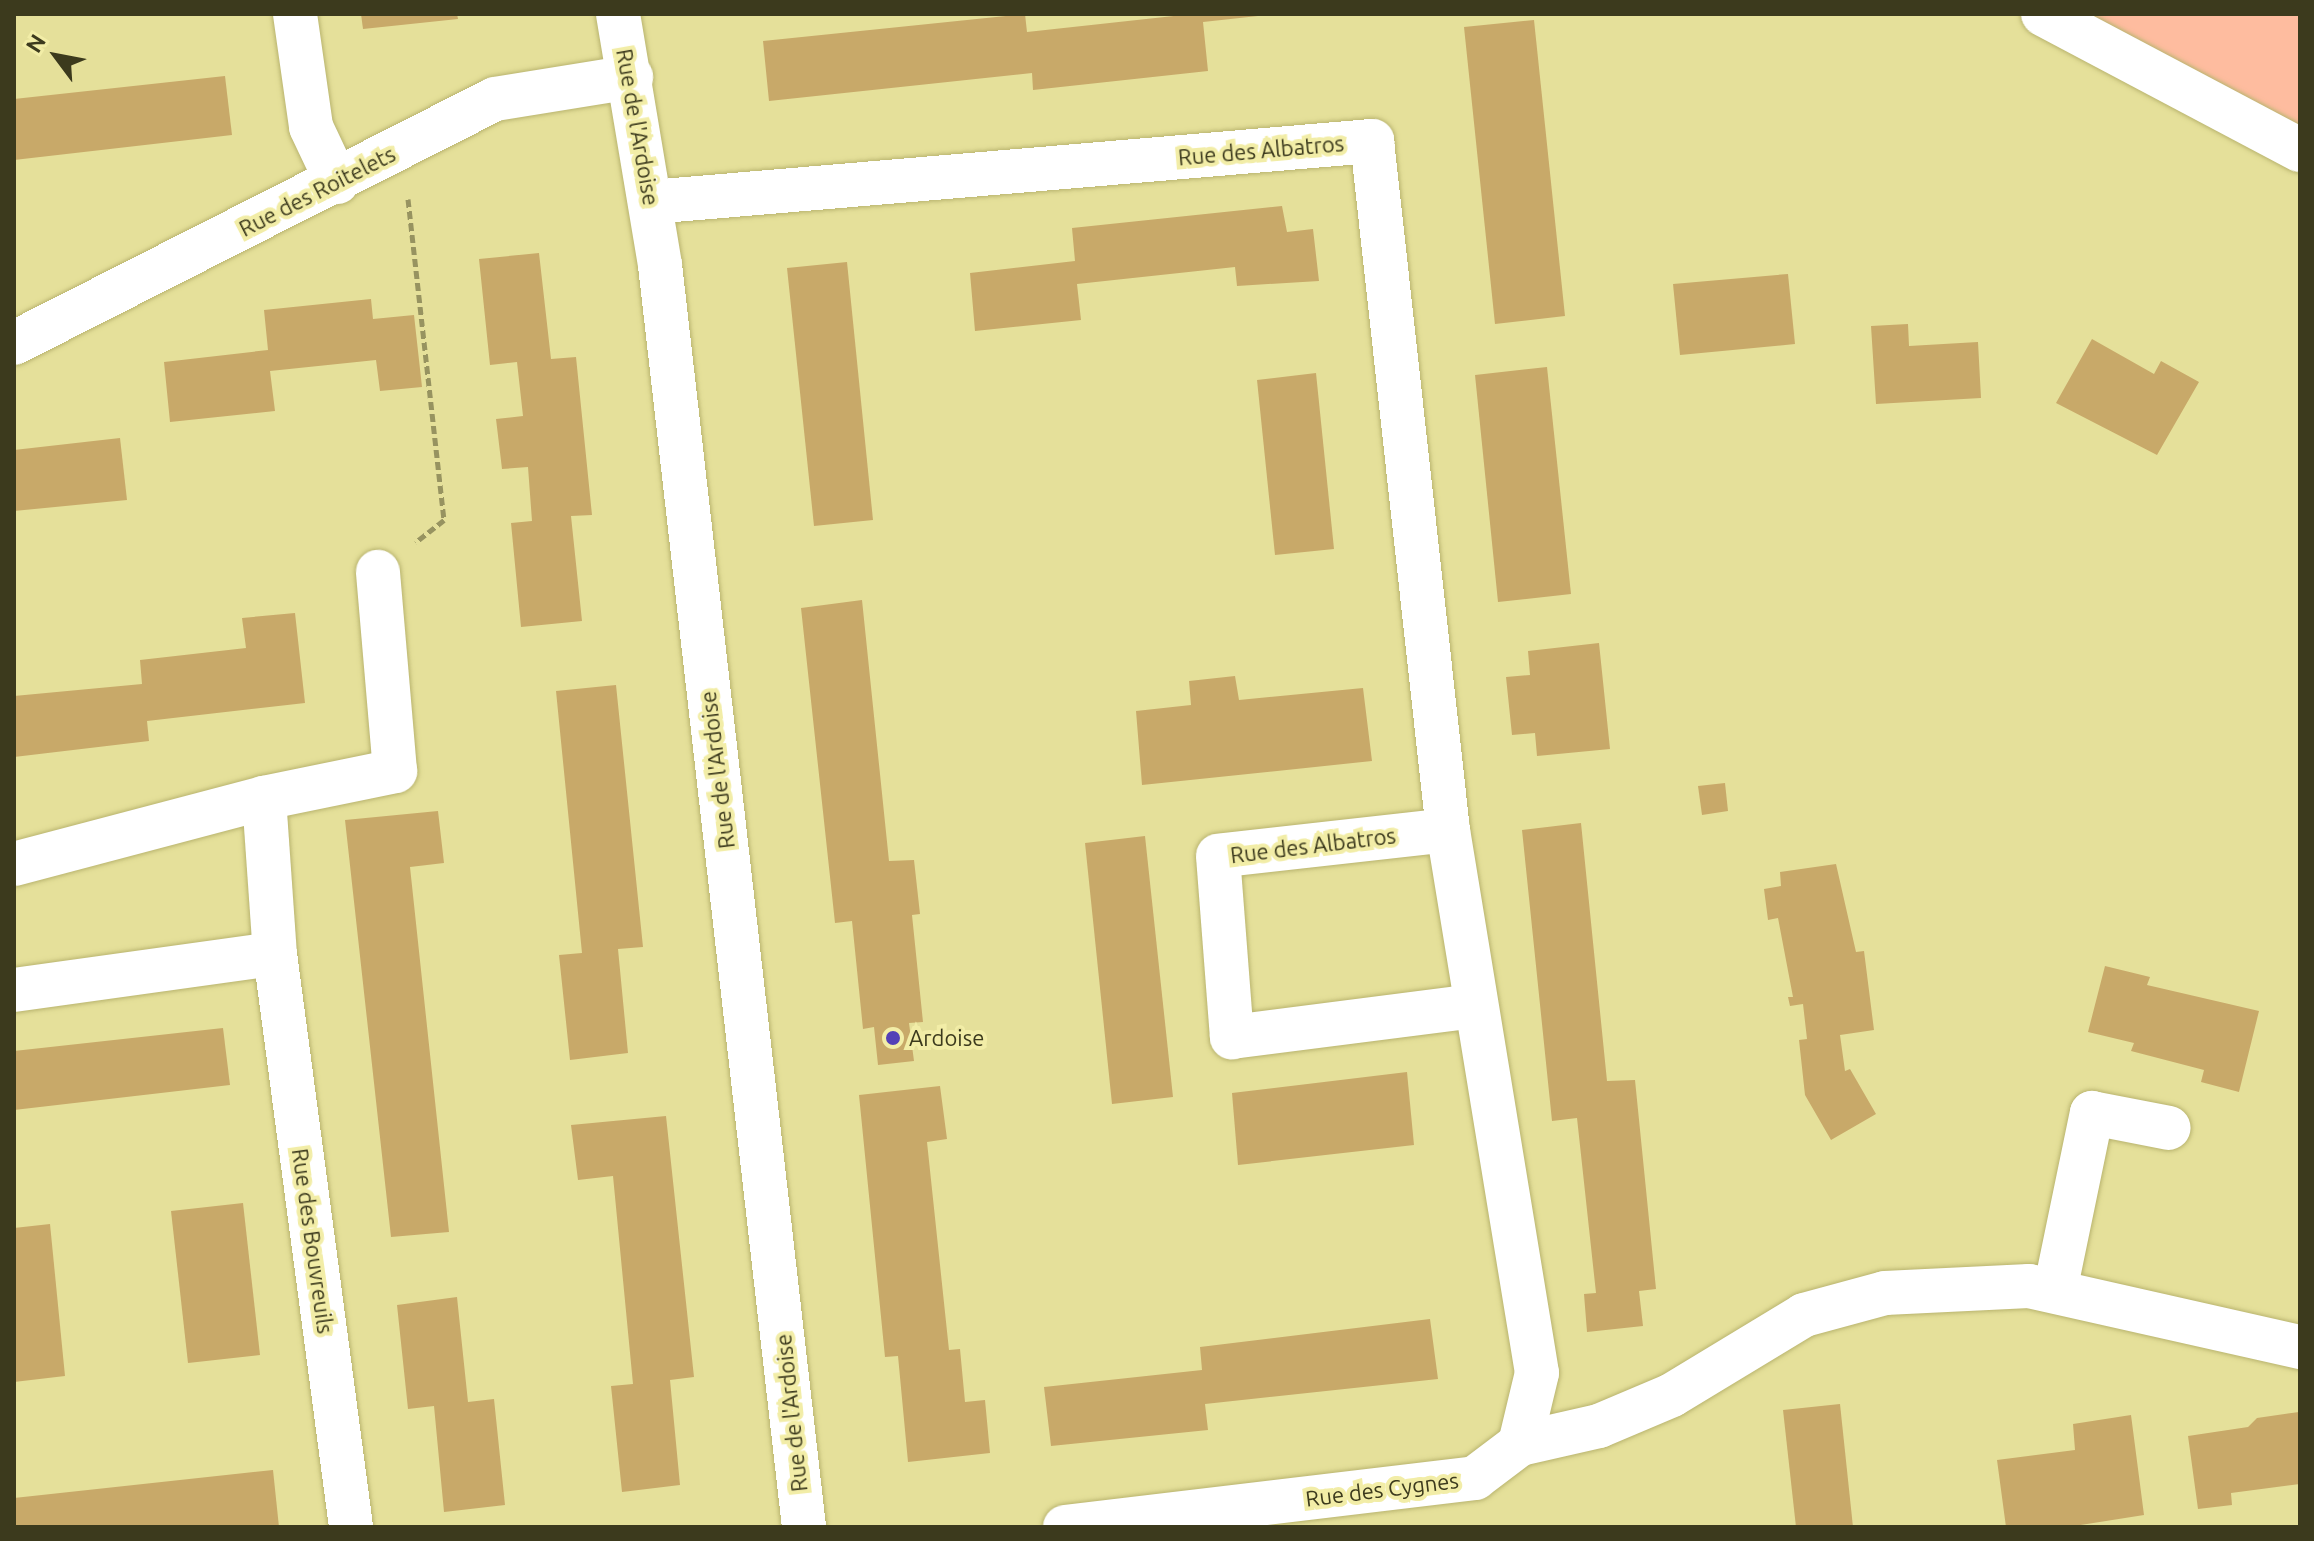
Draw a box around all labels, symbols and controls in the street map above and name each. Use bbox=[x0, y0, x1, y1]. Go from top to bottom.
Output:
north arrow bbox=[16, 16, 96, 96]
text: N bbox=[20, 29, 50, 57]
street label: Rue de l'Ardoise bbox=[611, 47, 665, 207]
street label: Rue des Albatros bbox=[1177, 130, 1345, 170]
street label: Rue des Roitelets bbox=[234, 140, 400, 242]
street label: Rue de l'Ardoise bbox=[694, 690, 740, 850]
street label: Rue des Albatros bbox=[1229, 822, 1397, 868]
place label: Ardoise bbox=[909, 1025, 984, 1051]
marker: Ardoise bbox=[884, 1029, 902, 1047]
street label: Rue des Bouvreuils bbox=[287, 1147, 339, 1335]
street label: Rue de l'Ardoise bbox=[770, 1333, 812, 1493]
street label: Rue des Cygnes bbox=[1304, 1467, 1460, 1511]

